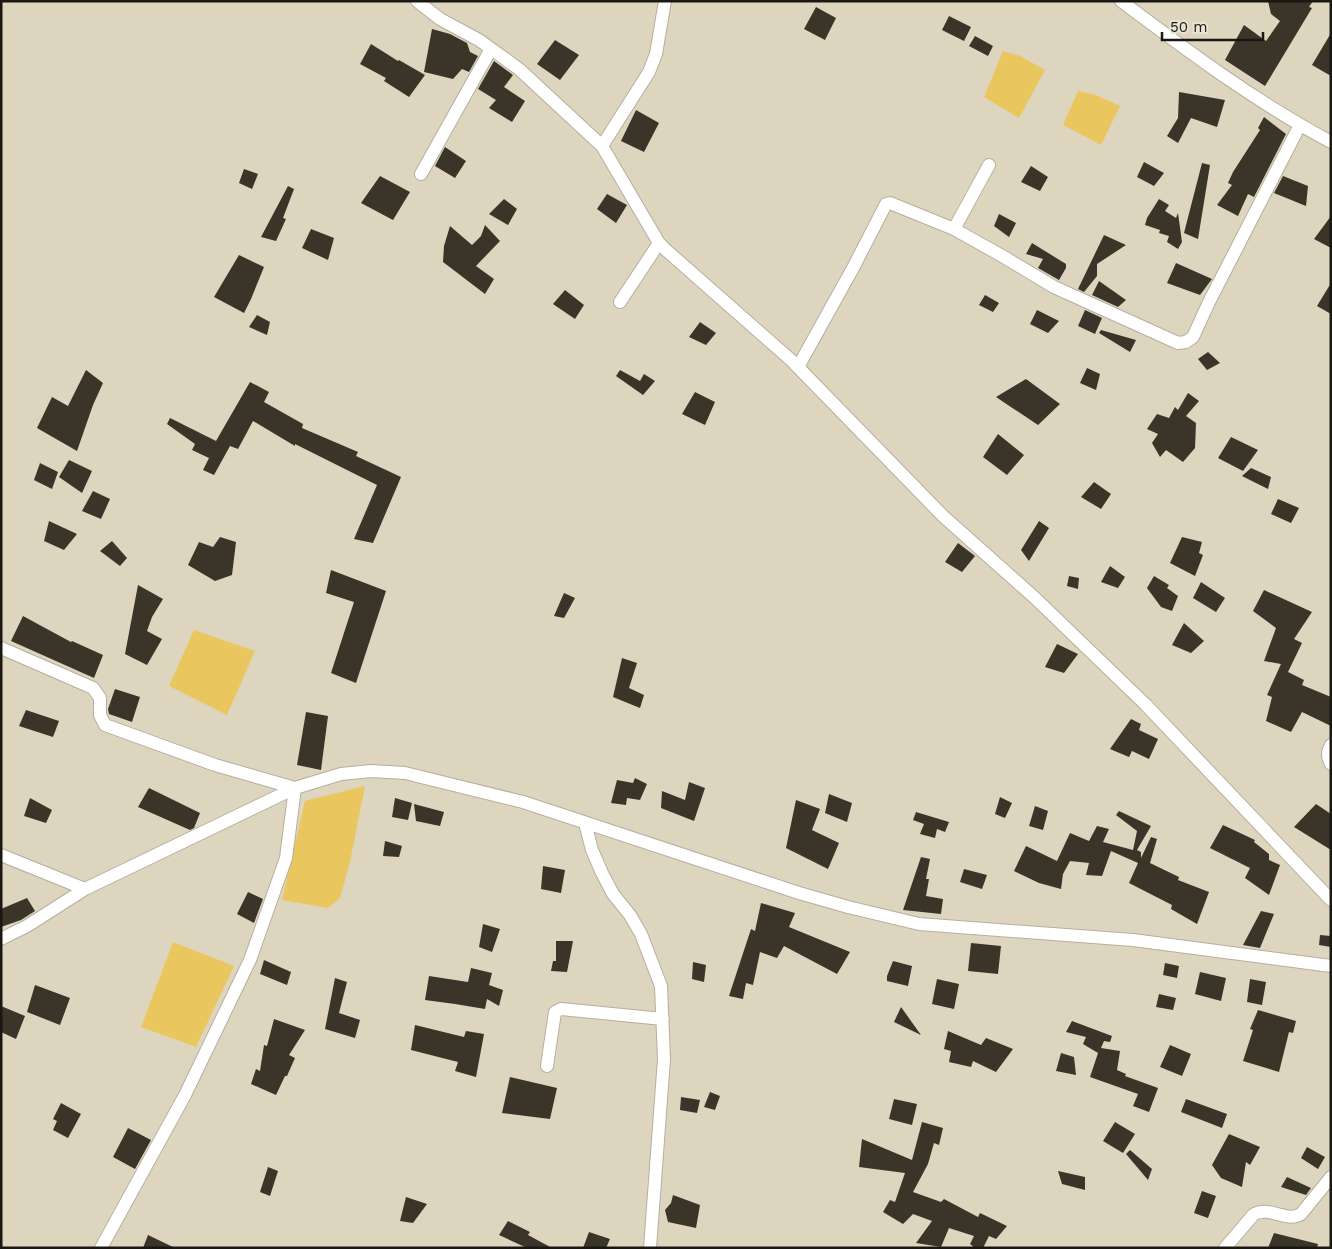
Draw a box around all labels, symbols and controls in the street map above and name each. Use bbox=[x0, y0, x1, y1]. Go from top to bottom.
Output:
scale bar bbox=[1162, 10, 1263, 42]
text: 50 m bbox=[1170, 18, 1207, 36]

